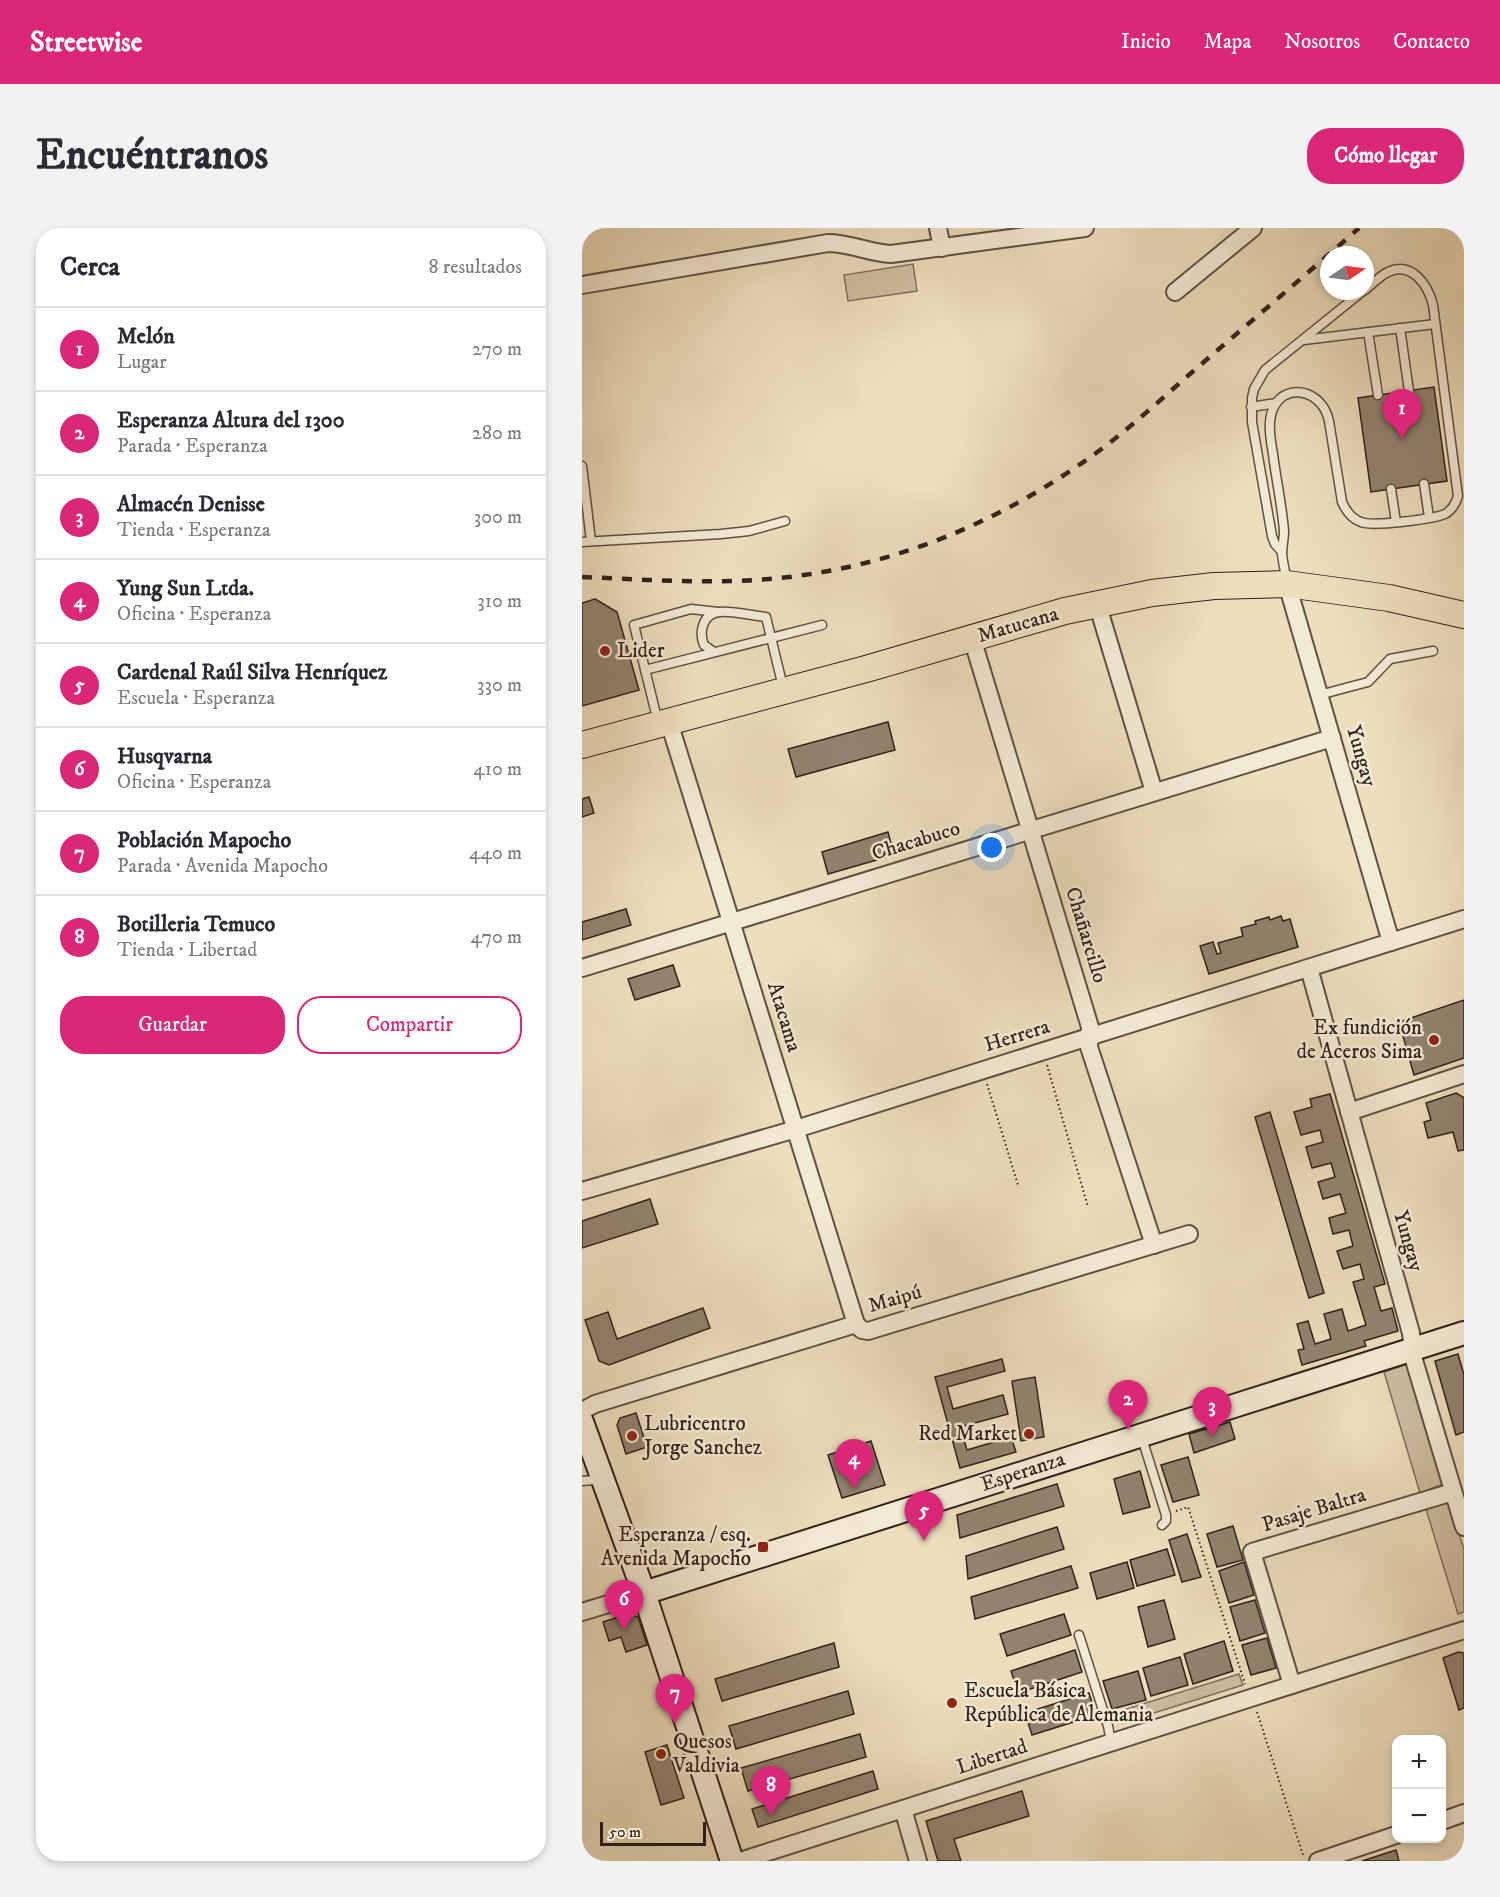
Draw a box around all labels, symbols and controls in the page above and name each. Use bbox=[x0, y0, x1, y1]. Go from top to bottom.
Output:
text: Streetwise bbox=[30, 25, 142, 60]
text: Inicio bbox=[1121, 29, 1171, 55]
text: Mapa bbox=[1204, 29, 1251, 55]
text: Nosotros bbox=[1284, 29, 1360, 55]
text: Contacto bbox=[1393, 29, 1470, 55]
button: Cómo llegar bbox=[1307, 128, 1464, 184]
text: Encuéntranos bbox=[36, 130, 268, 182]
north arrow bbox=[1320, 246, 1374, 300]
text: Cerca bbox=[60, 251, 120, 284]
text: 8 resultados bbox=[428, 255, 522, 280]
text: Melón bbox=[117, 323, 175, 350]
text: 1 bbox=[76, 337, 83, 362]
text: 270 m bbox=[472, 337, 522, 362]
text: Lugar bbox=[117, 350, 167, 375]
pin: 1 bbox=[1382, 390, 1422, 439]
text: Esperanza Altura del 1300 bbox=[117, 407, 345, 434]
text: 2 bbox=[75, 421, 84, 446]
text: 280 m bbox=[472, 421, 522, 446]
text: Parada · Esperanza bbox=[117, 434, 268, 459]
text: Almacén Denisse bbox=[117, 491, 265, 518]
text: 3 bbox=[76, 505, 83, 530]
text: 300 m bbox=[474, 505, 522, 530]
text: Tienda · Esperanza bbox=[117, 518, 270, 543]
text: Yung Sun Ltda. bbox=[117, 575, 254, 602]
text: 4 bbox=[74, 589, 85, 614]
text: 310 m bbox=[477, 589, 522, 614]
street label: Matucana bbox=[975, 601, 1061, 649]
text: Oficina · Esperanza bbox=[117, 602, 271, 627]
place label: Lider bbox=[617, 638, 665, 664]
marker: Lider bbox=[598, 644, 612, 658]
text: Cardenal Raúl Silva Henríquez bbox=[117, 659, 387, 686]
text: 5 bbox=[75, 673, 84, 698]
text: 330 m bbox=[477, 673, 522, 698]
text: Escuela · Esperanza bbox=[117, 686, 275, 711]
street label: Yungay bbox=[1340, 723, 1382, 790]
text: Husqvarna bbox=[117, 743, 212, 770]
text: 6 bbox=[74, 757, 85, 782]
text: 410 m bbox=[473, 757, 522, 782]
text: Oficina · Esperanza bbox=[117, 770, 271, 795]
street label: Chacabuco bbox=[869, 815, 963, 867]
text: Población Mapocho bbox=[117, 827, 291, 854]
your location bbox=[977, 833, 1006, 862]
text: 7 bbox=[74, 841, 85, 866]
text: 440 m bbox=[469, 841, 522, 866]
text: Parada · Avenida Mapocho bbox=[117, 854, 328, 879]
street label: Chañarcillo bbox=[1059, 884, 1113, 986]
text: Botilleria Temuco bbox=[117, 911, 275, 938]
text: 8 bbox=[74, 925, 85, 950]
text: 470 m bbox=[471, 925, 522, 950]
text: Tienda · Libertad bbox=[117, 938, 257, 963]
street label: Atacama bbox=[761, 979, 807, 1055]
button: Guardar bbox=[60, 996, 285, 1054]
button: Compartir bbox=[297, 996, 522, 1054]
street label: Herrera bbox=[981, 1014, 1053, 1058]
place label: Ex fundición de Aceros Sima bbox=[1297, 1015, 1422, 1065]
marker: Ex fundición de Aceros Sima bbox=[1427, 1033, 1441, 1047]
street label: Yungay bbox=[1387, 1208, 1429, 1275]
street label: Maipú bbox=[865, 1279, 925, 1319]
pin: 2 bbox=[1108, 1380, 1148, 1430]
pin: 3 bbox=[1192, 1388, 1232, 1437]
place label: Lubricentro Jorge Sanchez bbox=[642, 1411, 762, 1461]
place label: Red Market bbox=[918, 1421, 1017, 1447]
marker: Red Market bbox=[1022, 1427, 1036, 1441]
marker: Lubricentro Jorge Sanchez bbox=[625, 1429, 639, 1443]
pin: 4 bbox=[834, 1440, 874, 1489]
street label: Esperanza bbox=[978, 1446, 1068, 1498]
street label: Pasaje Baltra bbox=[1259, 1482, 1369, 1538]
pin: 5 bbox=[904, 1492, 944, 1541]
place label: Esperanza / esq. Avenida Mapocho bbox=[601, 1522, 751, 1572]
marker: Esperanza / esq. Avenida Mapocho bbox=[756, 1540, 770, 1554]
pin: 6 bbox=[604, 1580, 644, 1630]
pin: 7 bbox=[656, 1674, 694, 1724]
place label: Escuela Básica República de Alemania bbox=[964, 1678, 1153, 1728]
marker: Escuela Básica República de Alemania bbox=[945, 1696, 959, 1710]
place label: Quesos Valdivia bbox=[672, 1729, 740, 1779]
street label: Libertad bbox=[953, 1733, 1031, 1781]
map controls bbox=[1392, 1735, 1446, 1843]
button: + bbox=[1392, 1735, 1446, 1789]
marker: Quesos Valdivia bbox=[654, 1747, 668, 1761]
pin: 8 bbox=[752, 1766, 790, 1816]
button: − bbox=[1392, 1789, 1446, 1843]
scale bar bbox=[600, 1819, 706, 1846]
text: 50 m bbox=[609, 1822, 641, 1842]

